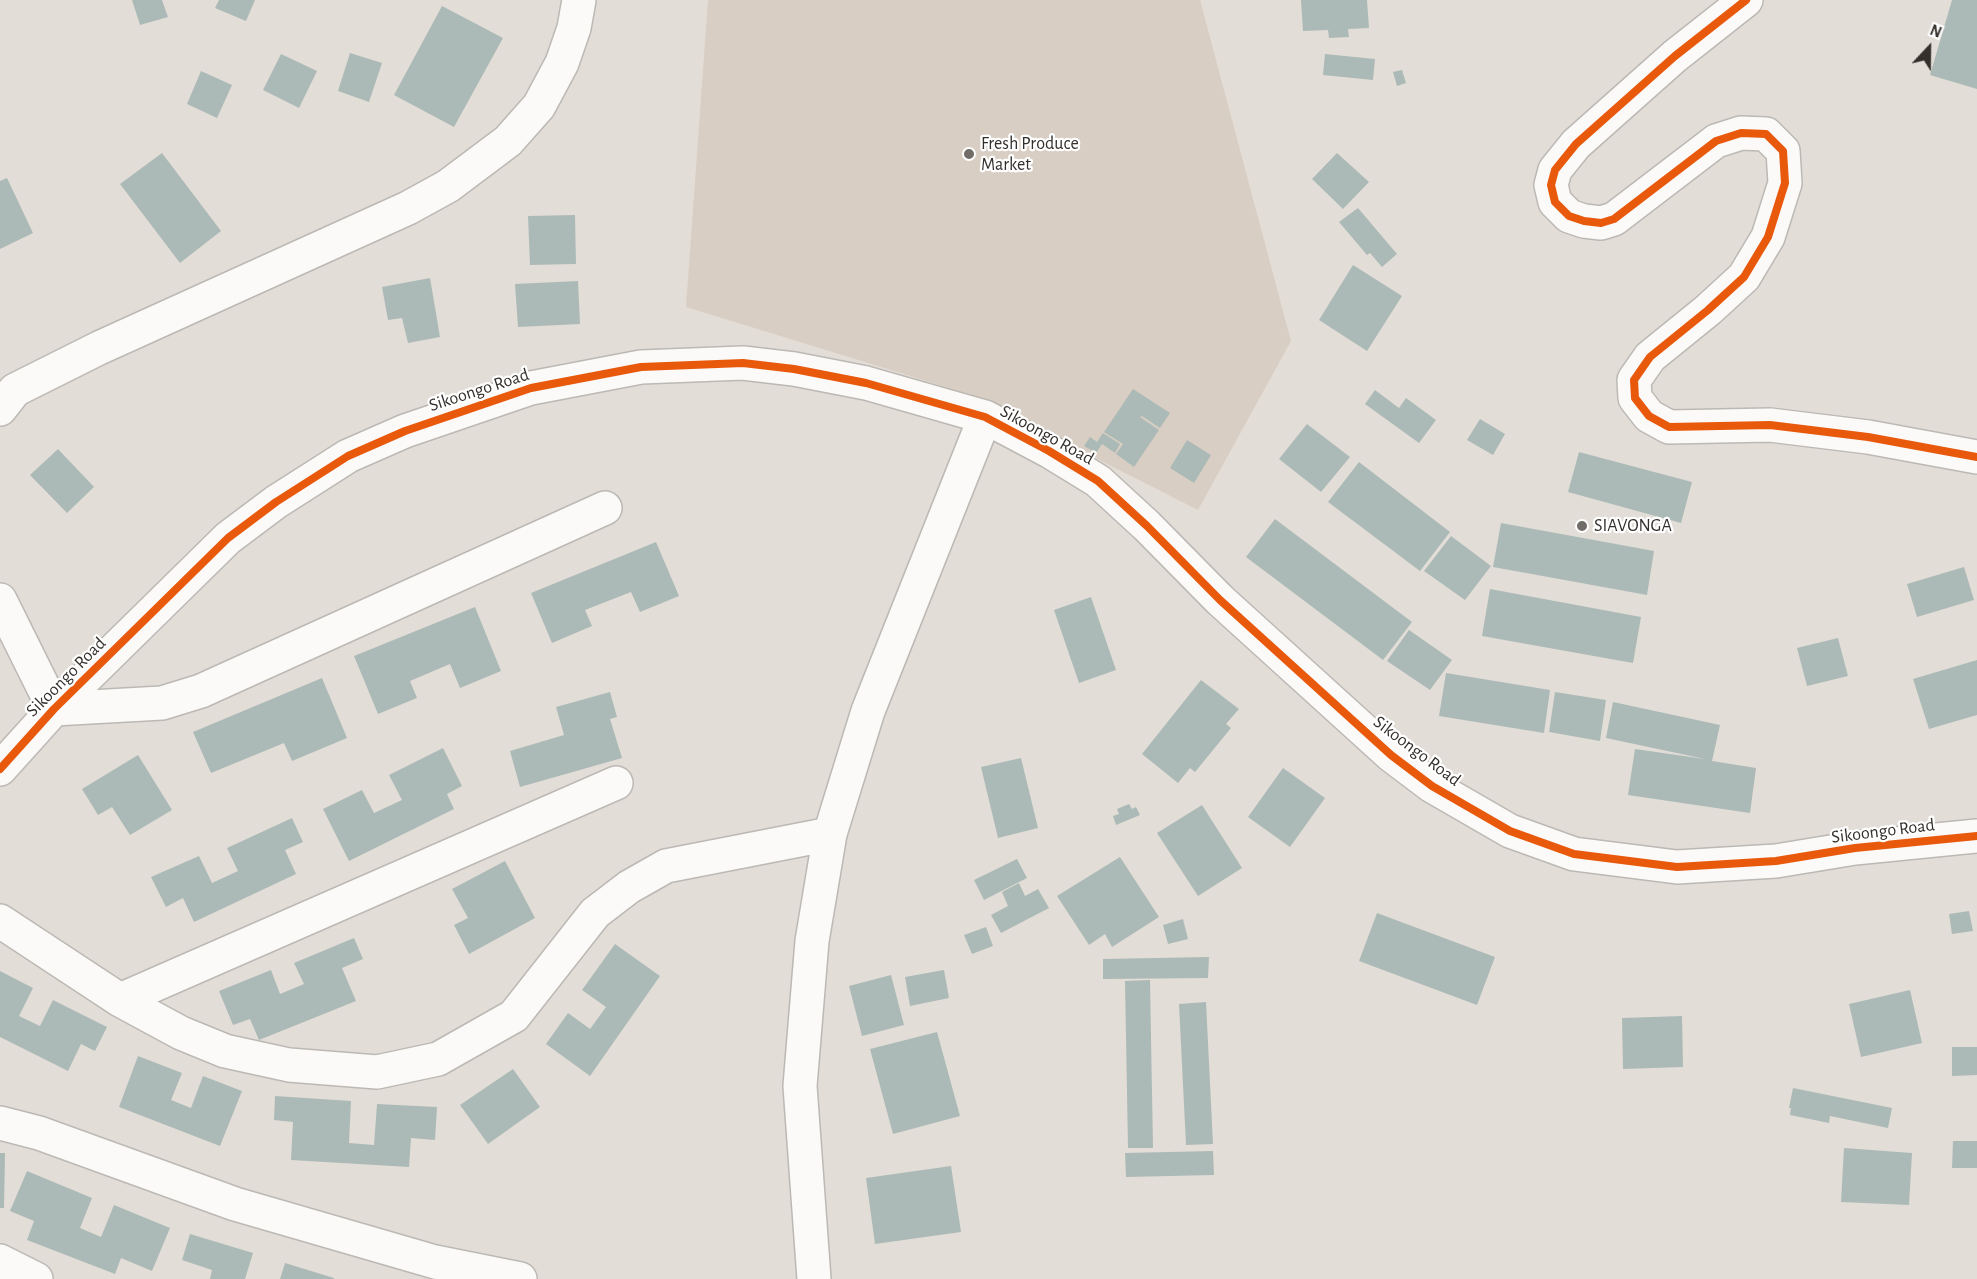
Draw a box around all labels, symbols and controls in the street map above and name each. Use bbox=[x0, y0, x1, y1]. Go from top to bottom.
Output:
north arrow bbox=[1899, 18, 1959, 78]
text: N bbox=[1928, 22, 1944, 41]
place label: Fresh Produce Market bbox=[981, 133, 1079, 176]
marker: Fresh Produce Market bbox=[962, 147, 976, 161]
street label: Sikoongo Road bbox=[426, 364, 532, 416]
street label: Sikoongo Road bbox=[996, 400, 1098, 470]
place label: SIAVONGA bbox=[1594, 515, 1672, 537]
marker: SIAVONGA bbox=[1575, 519, 1589, 533]
street label: Sikoongo Road bbox=[22, 633, 110, 721]
street label: Sikoongo Road bbox=[1369, 711, 1465, 791]
street label: Sikoongo Road bbox=[1830, 814, 1936, 848]

